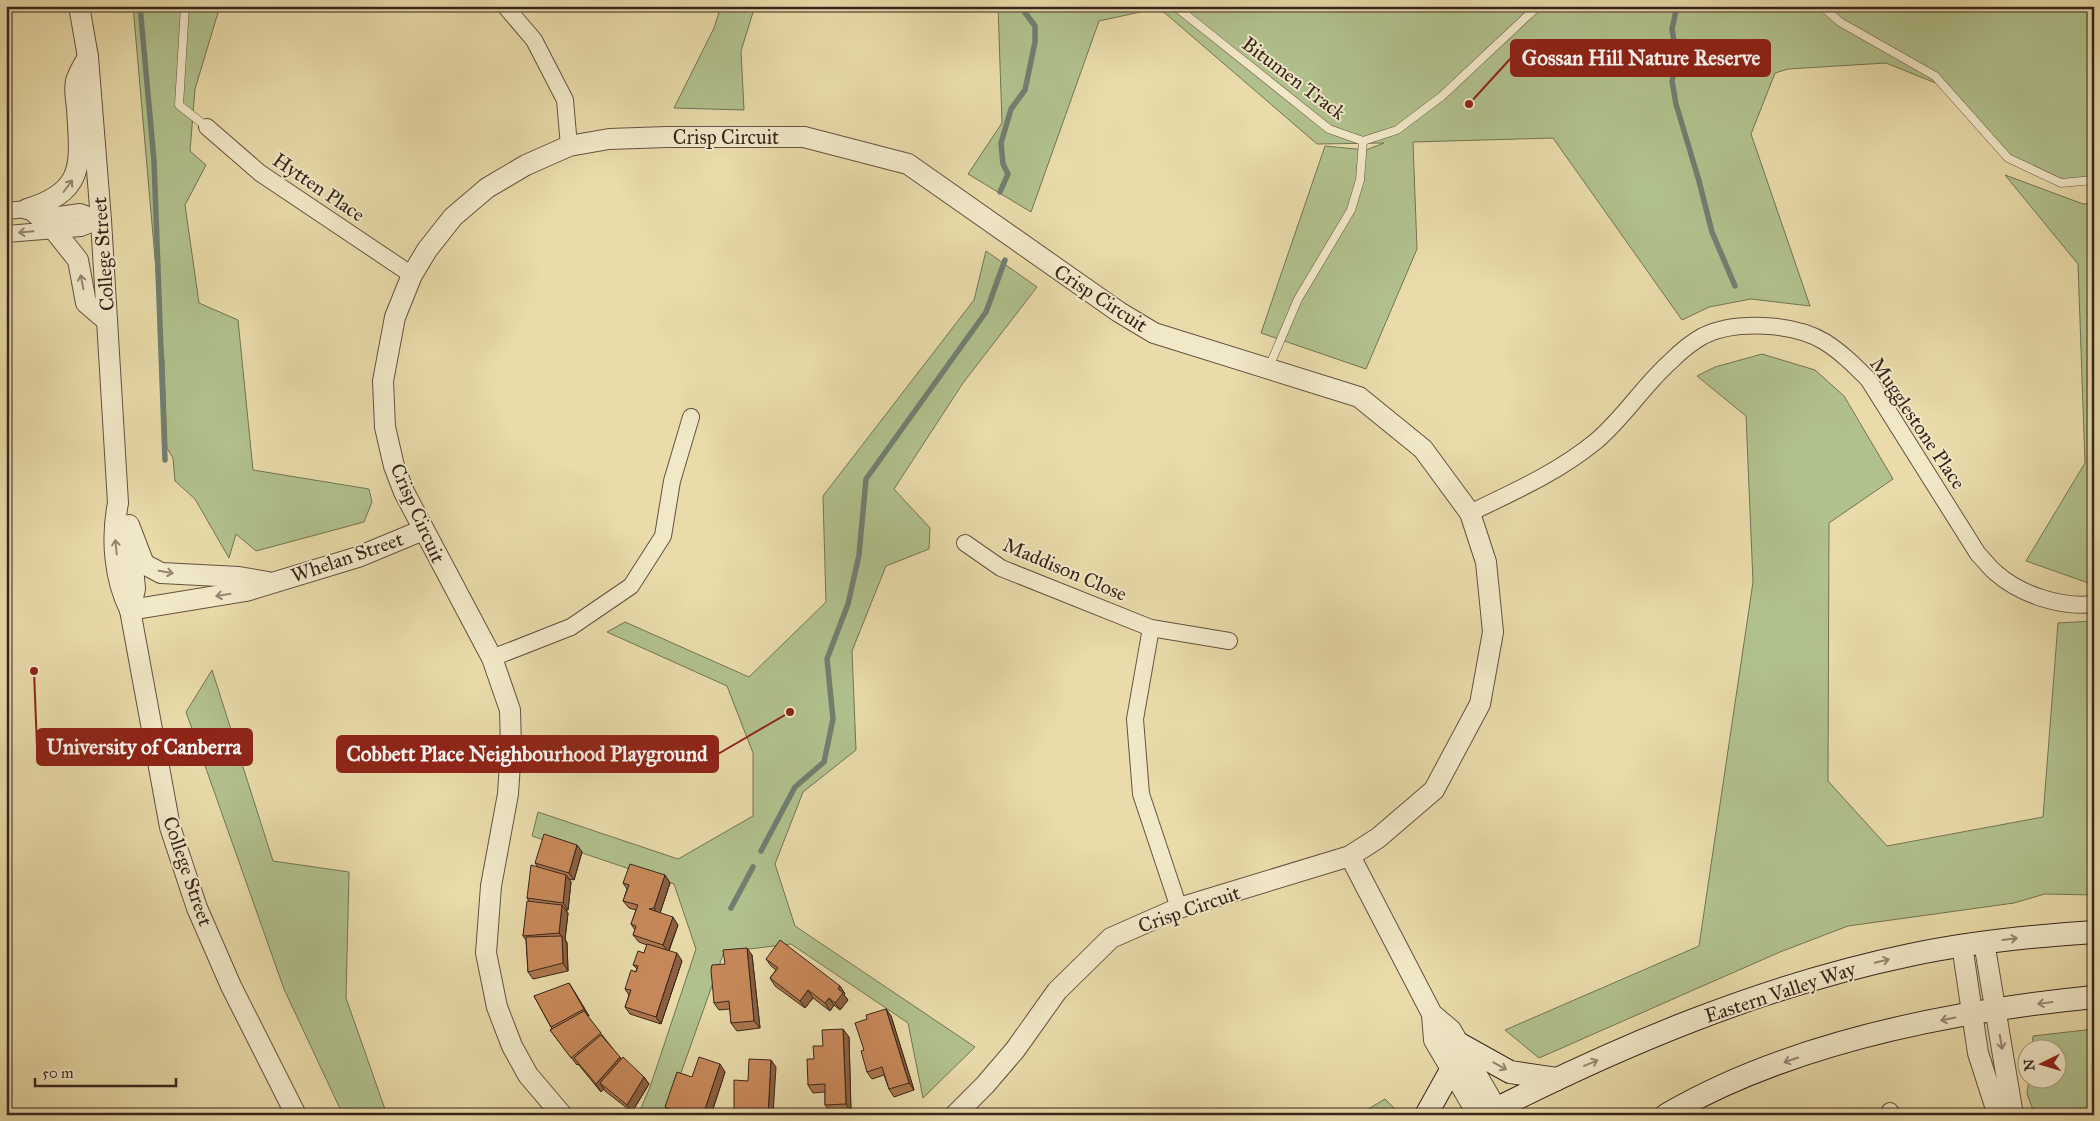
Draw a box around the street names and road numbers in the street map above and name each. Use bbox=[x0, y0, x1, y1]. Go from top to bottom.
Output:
street label: Bitumen Track bbox=[1238, 31, 1351, 125]
street label: Crisp Circuit bbox=[673, 125, 779, 149]
street label: Hytten Place bbox=[268, 147, 370, 227]
street label: College Street bbox=[87, 196, 120, 312]
street label: Crisp Circuit bbox=[1050, 259, 1152, 337]
street label: Mugglestone Place bbox=[1864, 353, 1971, 494]
street label: Crisp Circuit bbox=[385, 460, 451, 566]
street label: Whelan Street bbox=[288, 527, 406, 587]
street label: Maddison Close bbox=[1000, 532, 1130, 606]
street label: College Street bbox=[157, 813, 218, 929]
street label: Crisp Circuit bbox=[1135, 880, 1243, 938]
street label: Eastern Valley Way bbox=[1702, 956, 1859, 1028]

